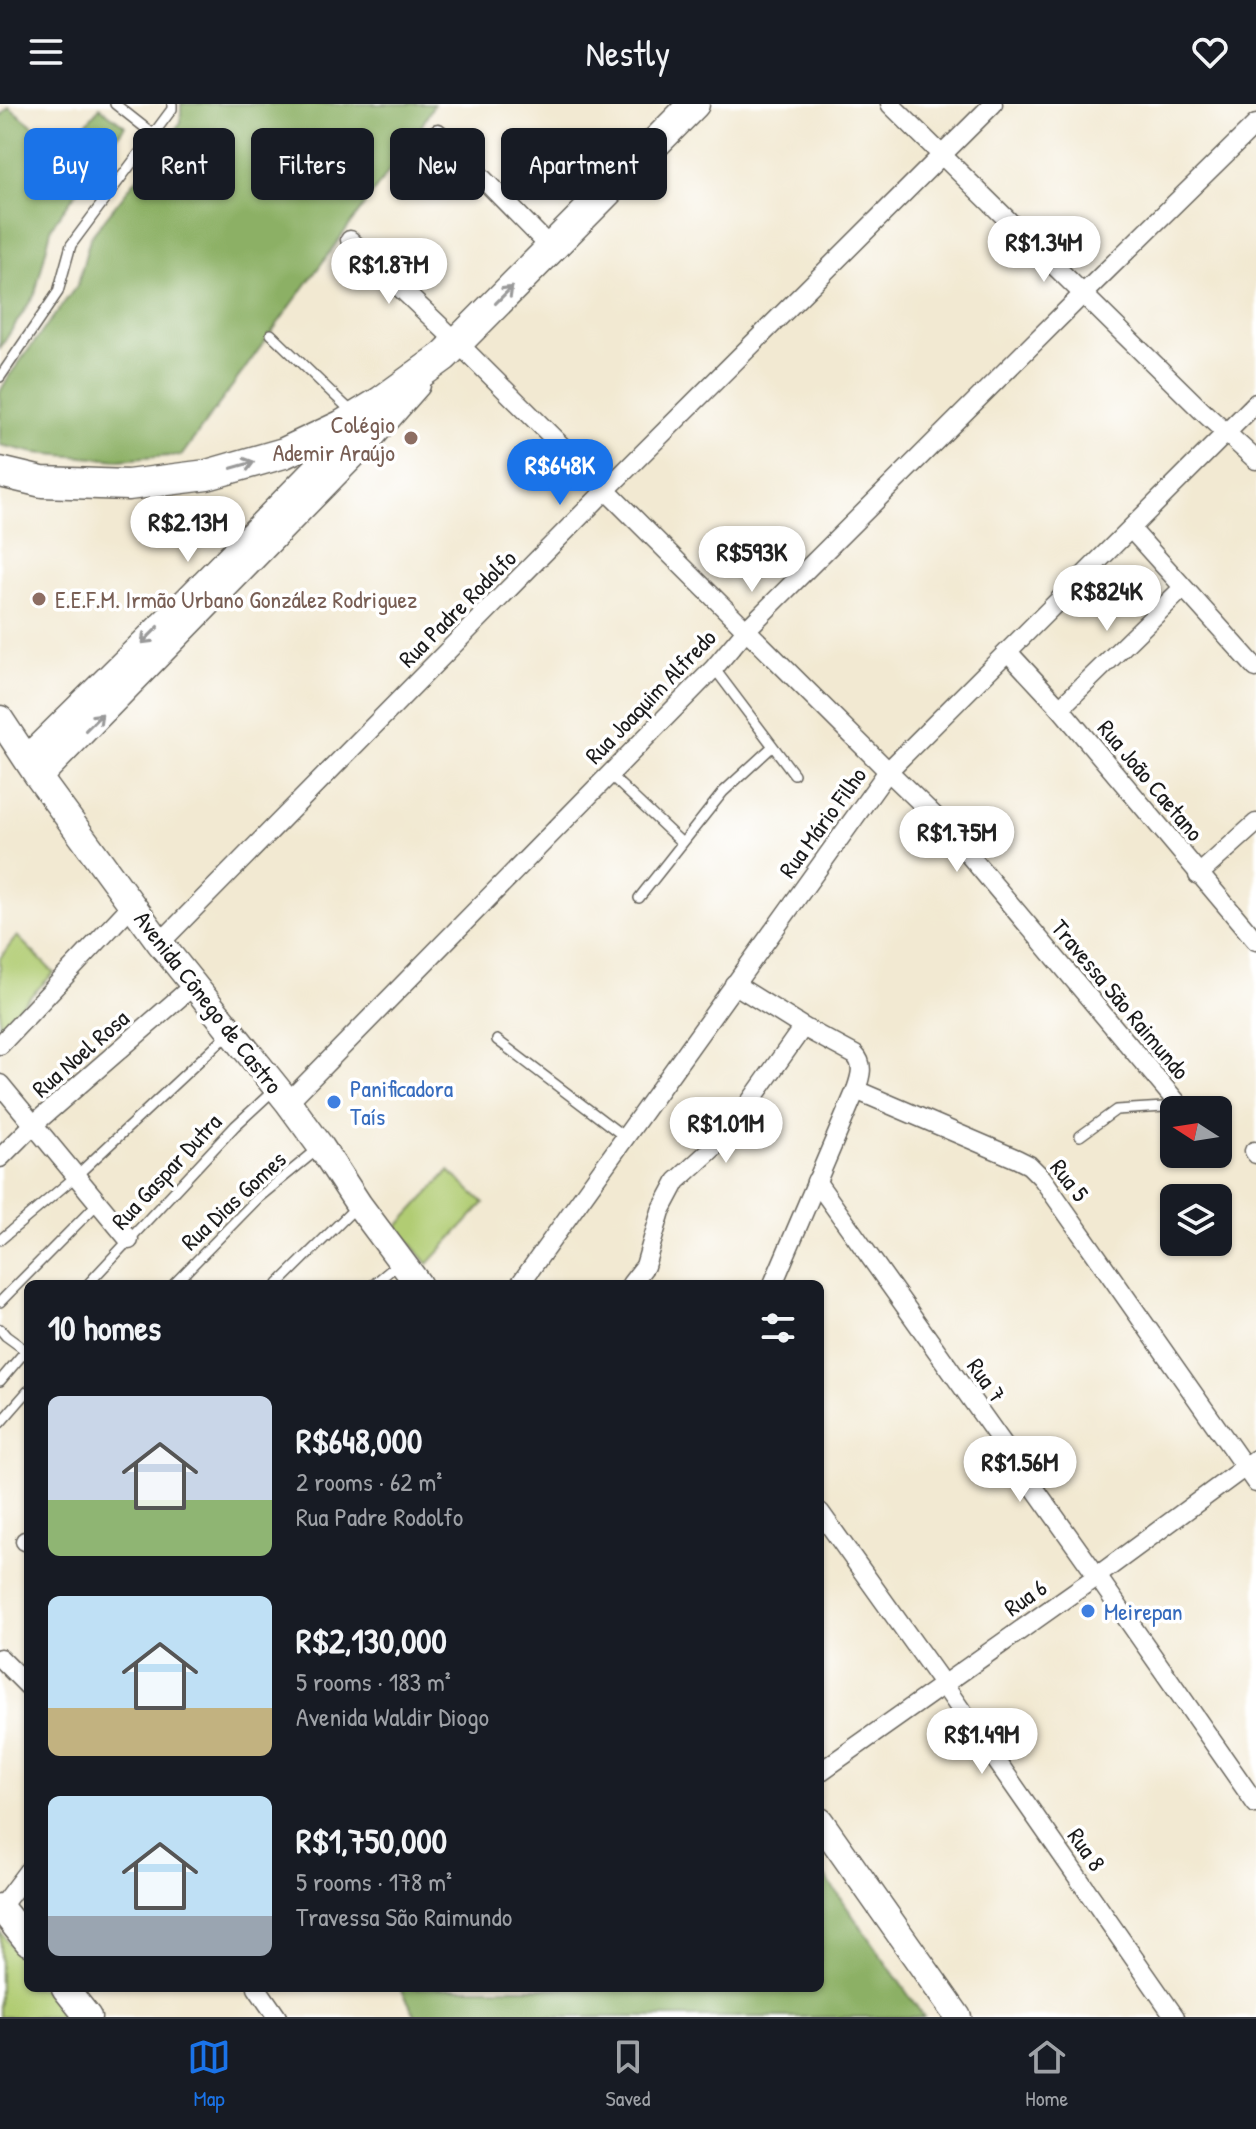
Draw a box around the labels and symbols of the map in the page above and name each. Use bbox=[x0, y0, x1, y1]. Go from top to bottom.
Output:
pin: R$1.34M bbox=[970, 216, 1118, 284]
pin: R$1.87M bbox=[315, 238, 463, 306]
one-way arrow bbox=[494, 286, 513, 305]
place label: Colégio Ademir Araújo bbox=[273, 408, 395, 468]
marker: Colégio Ademir Araújo bbox=[402, 429, 420, 447]
pin: R$648K bbox=[495, 439, 625, 507]
one-way arrow bbox=[229, 457, 255, 472]
pin: R$2.13M bbox=[114, 496, 262, 564]
pin: R$593K bbox=[687, 526, 817, 594]
street label: Rua Padre Rodolfo bbox=[391, 542, 523, 674]
pin: R$824K bbox=[1042, 565, 1172, 633]
place label: E.E.F.M. Irmão Urbano González Rodriguez bbox=[55, 583, 417, 615]
marker: E.E.F.M. Irmão Urbano González Rodriguez bbox=[30, 590, 48, 608]
street label: Rua Joaquim Alfredo bbox=[577, 621, 723, 770]
one-way arrow bbox=[140, 626, 160, 645]
one-way arrow bbox=[84, 712, 103, 732]
street label: Rua João Caetano bbox=[1091, 713, 1211, 848]
street label: Rua Mário Filho bbox=[771, 760, 873, 884]
pin: R$1.75M bbox=[883, 806, 1031, 874]
street label: Avenida Cônego de Castro bbox=[127, 904, 291, 1100]
street label: Travessa São Raimundo bbox=[1045, 912, 1198, 1086]
street label: Rua Noel Rosa bbox=[25, 1002, 135, 1104]
place label: Panificadora Taís bbox=[350, 1072, 453, 1132]
marker: Panificadora Taís bbox=[325, 1093, 343, 1111]
north arrow bbox=[1160, 1096, 1232, 1168]
pin: R$1.01M bbox=[652, 1097, 800, 1165]
street label: Rua Gaspar Dutra bbox=[104, 1106, 228, 1236]
street label: Rua Dias Gomes bbox=[174, 1143, 292, 1257]
street label: Rua 5 bbox=[1043, 1152, 1097, 1208]
street label: Rua 7 bbox=[960, 1351, 1014, 1409]
pin: R$1.56M bbox=[946, 1436, 1094, 1504]
street label: Rua 6 bbox=[997, 1571, 1053, 1623]
place label: Meirepan bbox=[1104, 1595, 1183, 1627]
marker: Meirepan bbox=[1079, 1602, 1097, 1620]
pin: R$1.49M bbox=[908, 1708, 1056, 1776]
street label: Rua 8 bbox=[1061, 1821, 1113, 1877]

